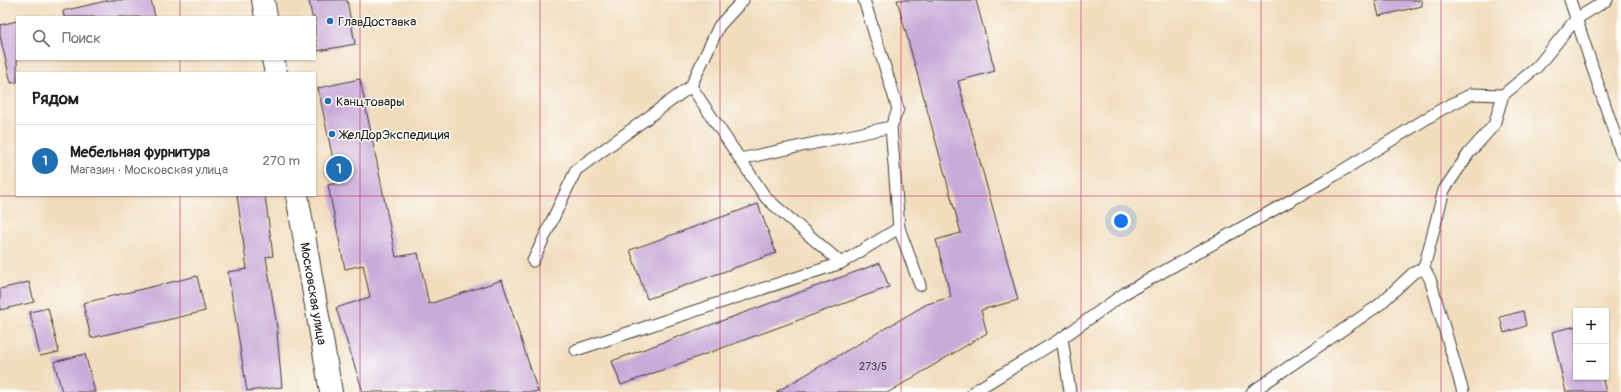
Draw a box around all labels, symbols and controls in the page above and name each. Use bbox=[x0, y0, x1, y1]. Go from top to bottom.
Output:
place label: ГлавДоставка bbox=[338, 14, 416, 30]
search box bbox=[16, 16, 316, 60]
marker: ГлавДоставка bbox=[325, 16, 335, 26]
icon: search bbox=[30, 27, 52, 49]
text: Поиск bbox=[62, 29, 101, 48]
text: Рядом bbox=[32, 88, 79, 109]
place label: Канцтовары bbox=[336, 94, 405, 110]
marker: Канцтовары bbox=[323, 96, 333, 106]
place label: ЖелДорЭкспедиция bbox=[338, 127, 450, 143]
marker: ЖелДорЭкспедиция bbox=[327, 129, 337, 139]
text: Мебельная фурнитура bbox=[70, 143, 210, 162]
text: 1 bbox=[42, 153, 48, 169]
text: 270 m bbox=[263, 153, 300, 169]
pin: 1 bbox=[326, 154, 352, 184]
text: Магазин · Московская улица bbox=[70, 162, 228, 178]
your location bbox=[1111, 211, 1131, 231]
street label: Московская улица bbox=[296, 241, 330, 346]
map controls bbox=[1573, 308, 1609, 380]
button: + bbox=[1573, 308, 1609, 344]
button: − bbox=[1573, 344, 1609, 380]
house number: 273/5 bbox=[859, 360, 887, 373]

